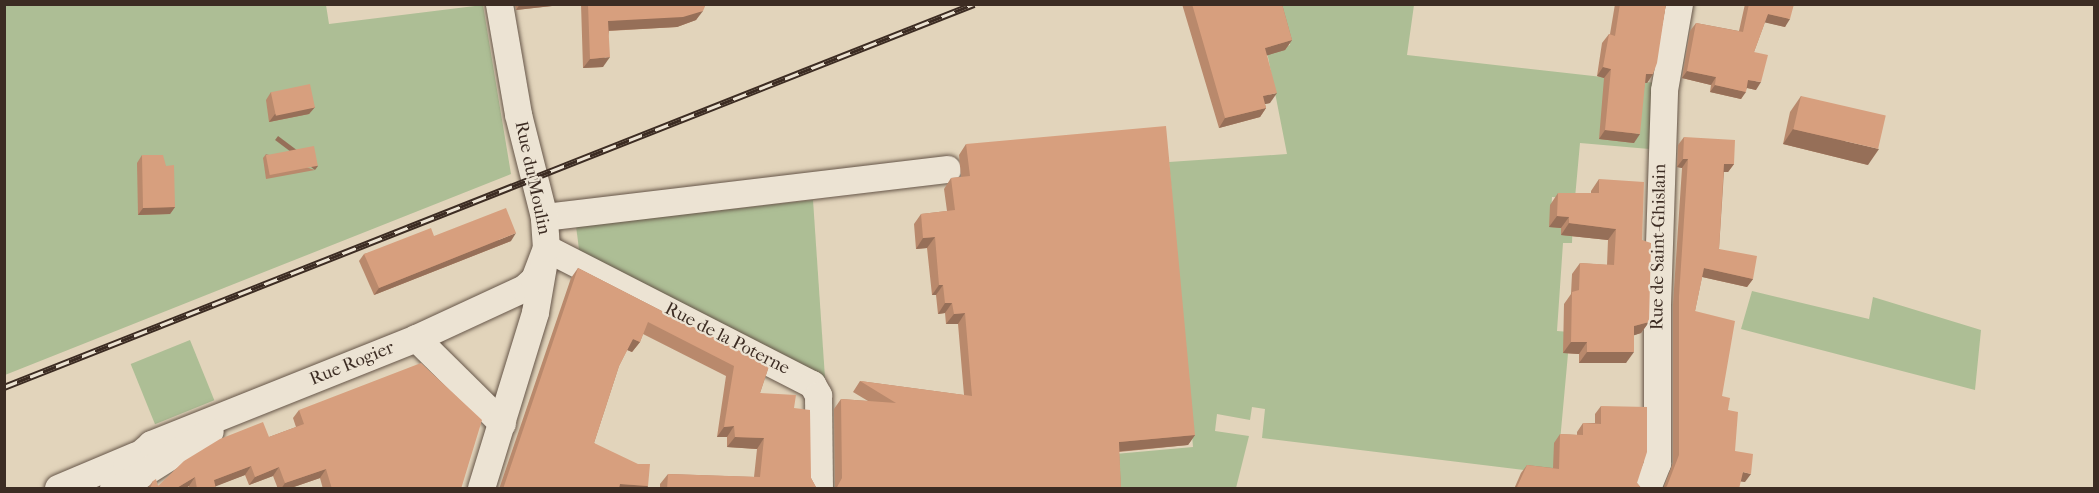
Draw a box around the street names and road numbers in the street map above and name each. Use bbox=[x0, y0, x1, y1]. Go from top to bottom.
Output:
street label: Rue du Moulin bbox=[509, 119, 555, 237]
street label: Rue de Saint-Ghislain bbox=[1647, 164, 1671, 330]
street label: Rue de la Poterne bbox=[661, 298, 793, 380]
street label: Rue Rogier bbox=[307, 337, 397, 391]

